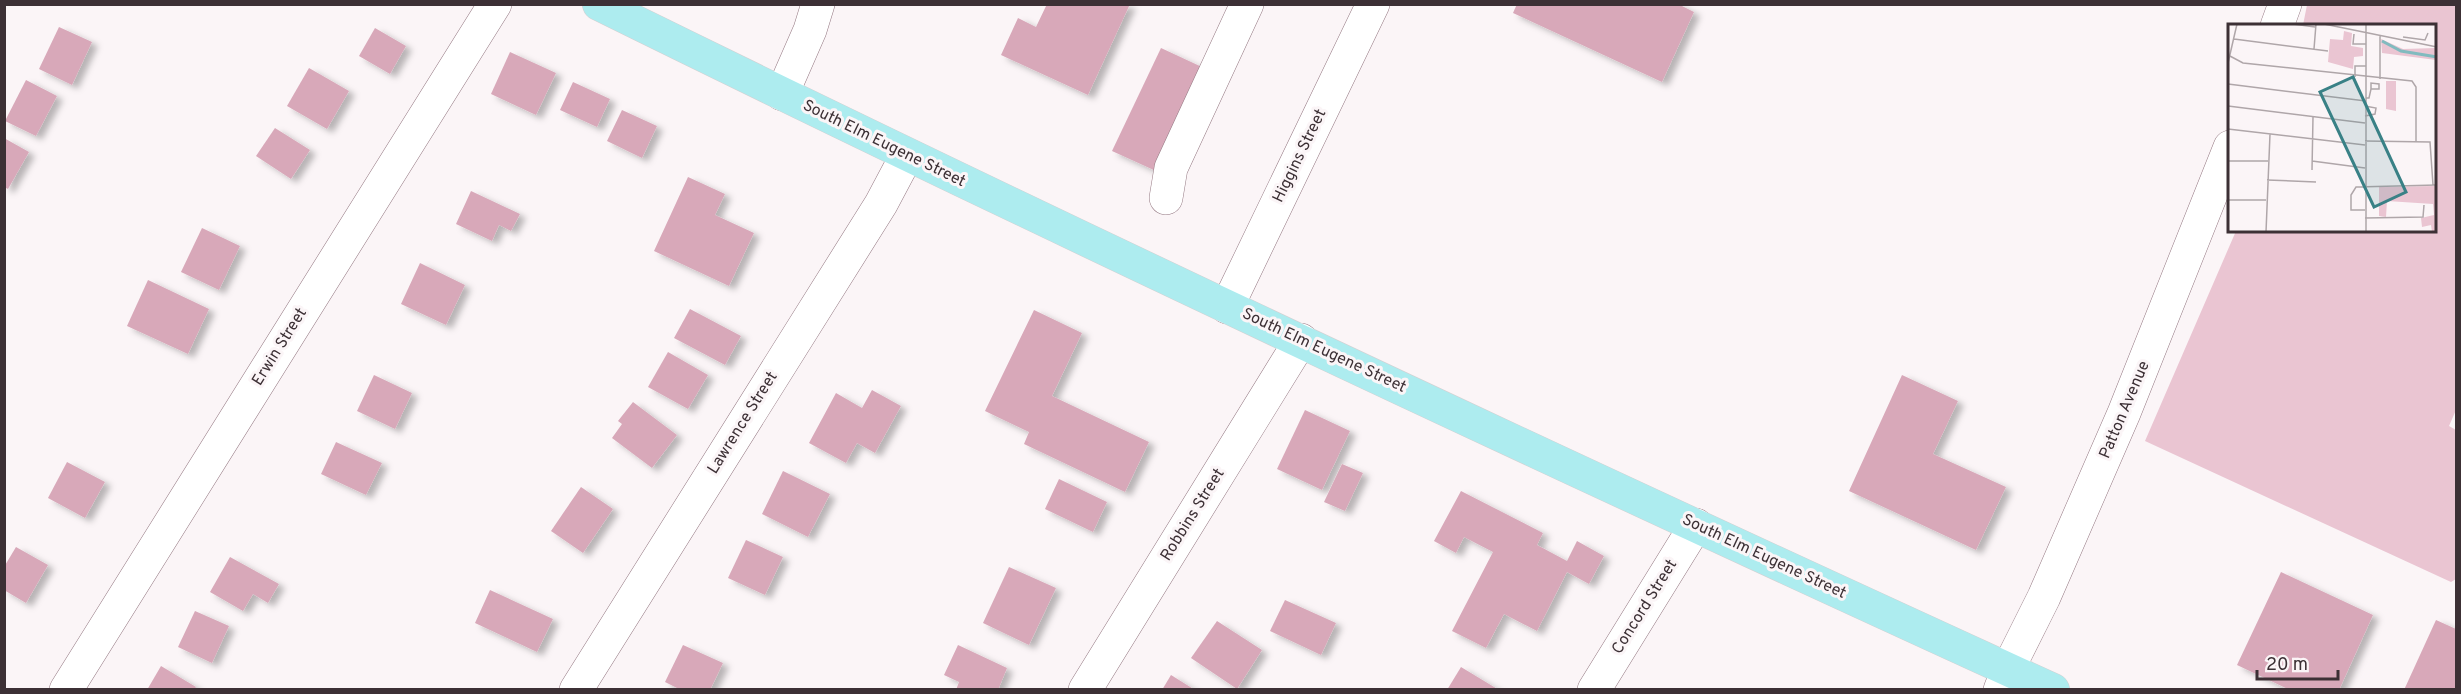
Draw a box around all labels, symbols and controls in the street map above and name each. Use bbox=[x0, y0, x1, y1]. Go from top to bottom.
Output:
inset map bbox=[2228, 24, 2437, 232]
street label: South Elm Eugene Street bbox=[799, 96, 969, 192]
street label: Higgins Street bbox=[1269, 106, 1331, 206]
street label: Erwin Street bbox=[248, 304, 312, 390]
street label: South Elm Eugene Street bbox=[1239, 304, 1409, 398]
street label: Patton Avenue bbox=[2095, 358, 2155, 462]
street label: Lawrence Street bbox=[704, 368, 782, 478]
street label: Robbins Street bbox=[1157, 465, 1229, 565]
street label: South Elm Eugene Street bbox=[1679, 510, 1849, 604]
street label: Concord Street bbox=[1608, 556, 1682, 658]
scale bar bbox=[2257, 643, 2338, 681]
text: 20 m bbox=[2266, 654, 2308, 677]

